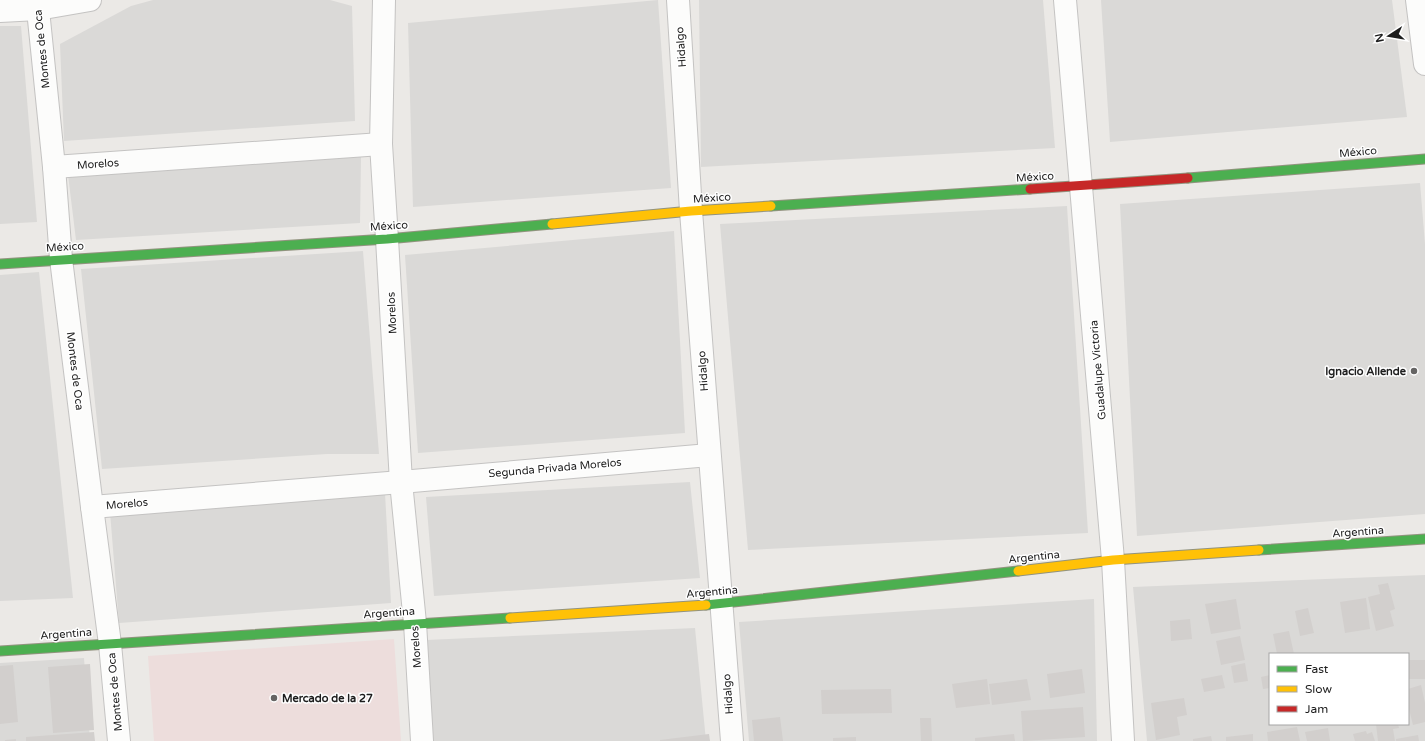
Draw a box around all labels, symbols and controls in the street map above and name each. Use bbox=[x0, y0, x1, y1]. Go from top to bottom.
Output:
street label: Montes de Oca bbox=[31, 9, 53, 89]
north arrow bbox=[1369, 16, 1409, 56]
street label: Hidalgo bbox=[673, 26, 689, 68]
text: N bbox=[1372, 32, 1387, 44]
street label: México bbox=[1339, 144, 1378, 160]
street label: Morelos bbox=[77, 156, 119, 172]
street label: México bbox=[1016, 169, 1055, 185]
street label: México bbox=[693, 190, 732, 206]
street label: México bbox=[370, 218, 409, 234]
street label: México bbox=[46, 239, 85, 255]
street label: Morelos bbox=[384, 292, 400, 334]
street label: Guadalupe Victoria bbox=[1087, 320, 1109, 420]
street label: Montes de Oca bbox=[64, 331, 86, 411]
street label: Hidalgo bbox=[695, 350, 711, 392]
place label: Ignacio Allende bbox=[1325, 365, 1407, 379]
marker: Ignacio Allende bbox=[1409, 366, 1419, 376]
street label: Segunda Privada Morelos bbox=[488, 456, 622, 480]
street label: Morelos bbox=[105, 496, 149, 512]
street label: Argentina bbox=[1332, 524, 1384, 540]
street label: Argentina bbox=[1008, 548, 1060, 566]
street label: Argentina bbox=[686, 583, 738, 601]
street label: Argentina bbox=[363, 605, 415, 621]
street label: Argentina bbox=[40, 626, 92, 642]
street label: Morelos bbox=[408, 626, 424, 668]
street label: Montes de Oca bbox=[105, 652, 125, 732]
legend bbox=[1269, 653, 1409, 725]
text: Fast bbox=[1305, 662, 1329, 676]
street label: Hidalgo bbox=[720, 673, 736, 715]
text: Slow bbox=[1305, 682, 1332, 696]
place label: Mercado de la 27 bbox=[282, 692, 373, 705]
marker: Mercado de la 27 bbox=[269, 693, 279, 703]
text: Jam bbox=[1305, 702, 1328, 716]

